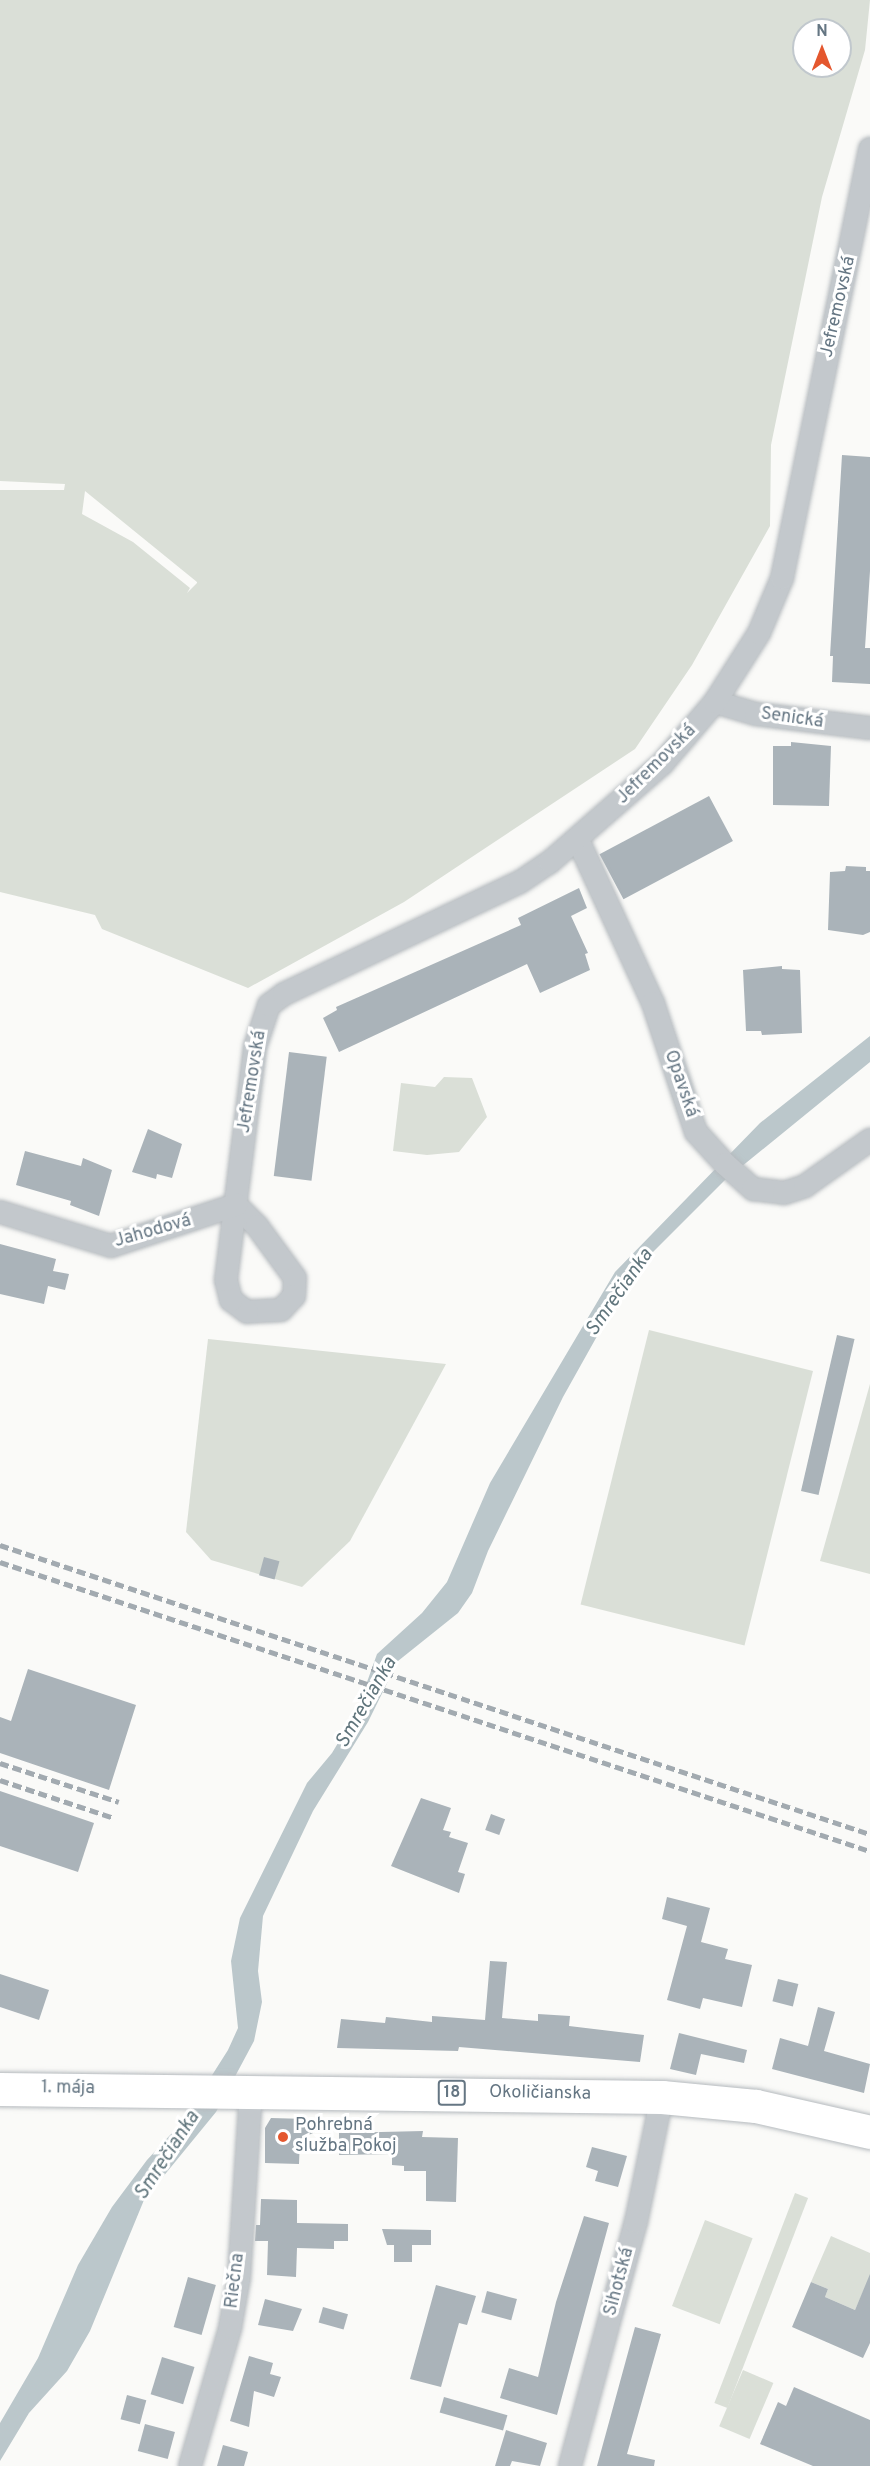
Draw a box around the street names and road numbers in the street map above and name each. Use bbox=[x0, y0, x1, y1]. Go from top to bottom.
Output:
street label: Jefremovská bbox=[817, 254, 861, 360]
street label: Senická bbox=[759, 704, 825, 734]
street label: Jefremovská bbox=[613, 721, 701, 809]
street label: Jefremovská bbox=[234, 1029, 272, 1135]
street label: Opavská bbox=[658, 1048, 702, 1120]
street label: Jahodová bbox=[112, 1211, 194, 1253]
street label: 1. mája bbox=[41, 2078, 95, 2100]
road number: 18 bbox=[437, 2080, 467, 2106]
street label: Okoličianska bbox=[489, 2082, 591, 2106]
street label: Sihotská bbox=[601, 2246, 639, 2318]
street label: Riečna bbox=[222, 2252, 250, 2310]

